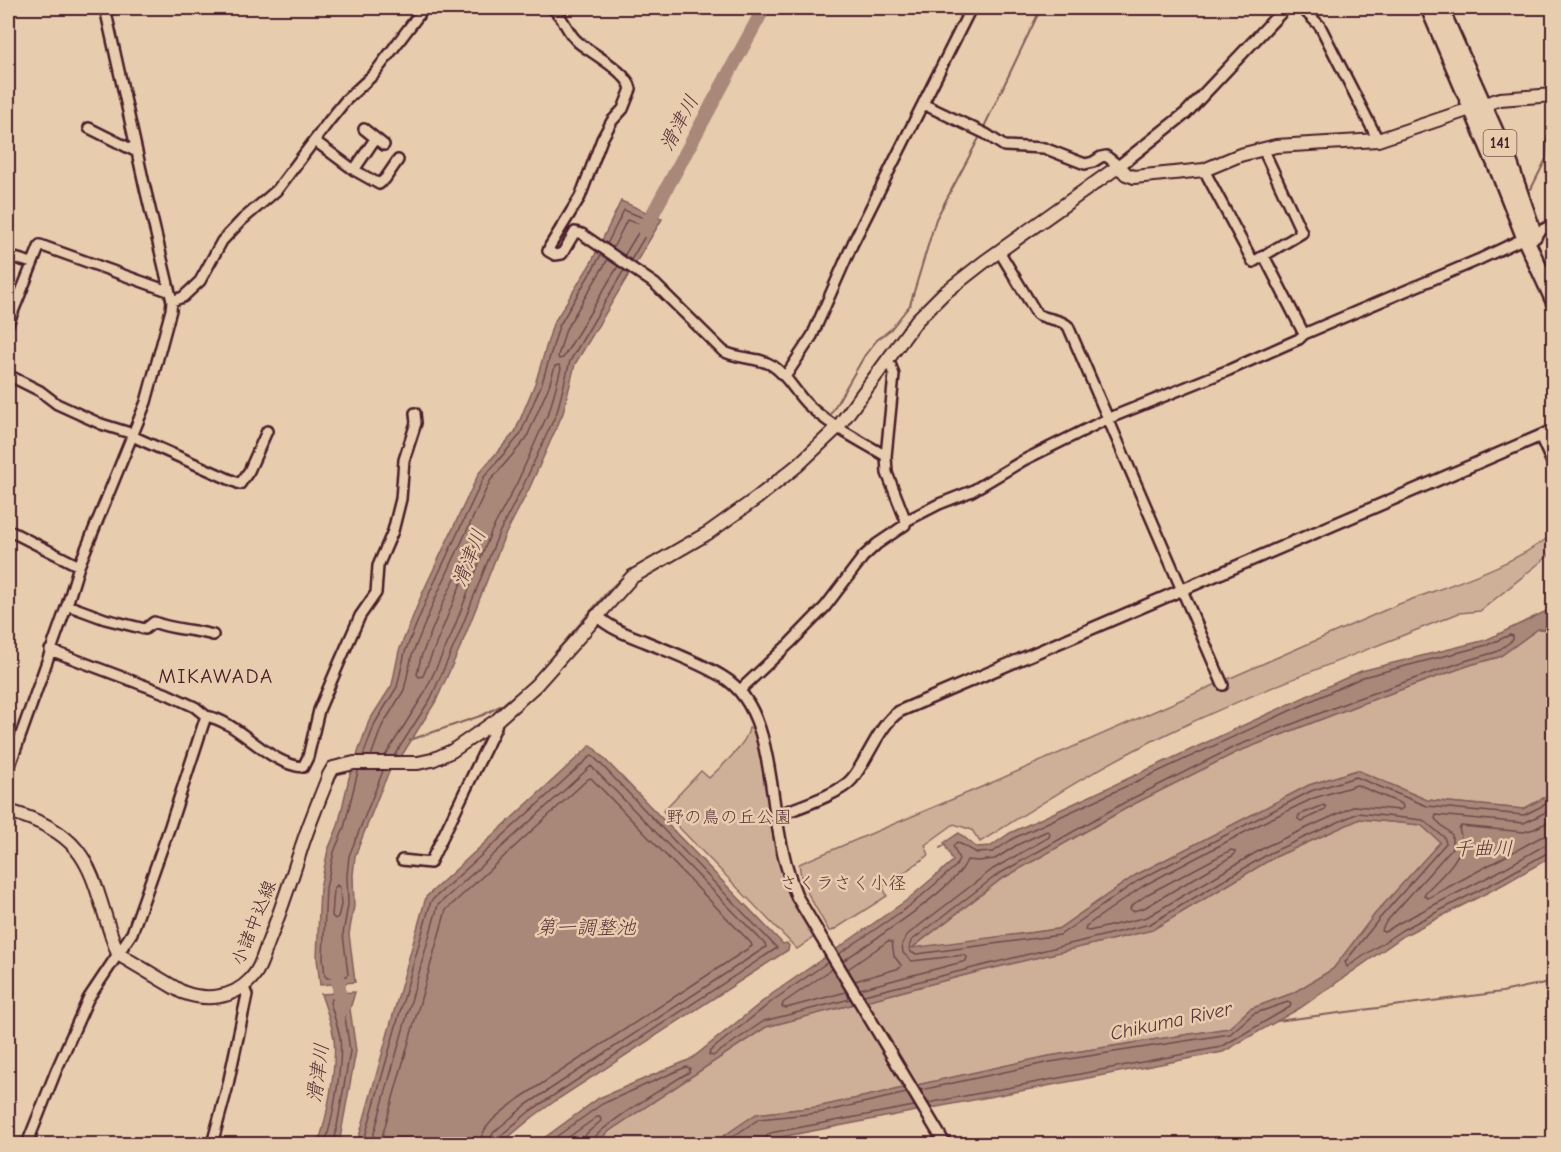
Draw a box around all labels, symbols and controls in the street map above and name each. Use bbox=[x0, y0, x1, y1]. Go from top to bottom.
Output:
water label: 滑津川 bbox=[655, 91, 703, 155]
road number: 141 bbox=[1484, 130, 1516, 156]
water label: 滑津川 bbox=[448, 526, 490, 590]
district label: MIKAWADA bbox=[158, 664, 274, 688]
park label: 野の鳥の丘公園 bbox=[666, 807, 792, 828]
water label: 千曲川 bbox=[1453, 837, 1513, 860]
park label: さくラさく小径 bbox=[780, 873, 906, 894]
street label: 小諸中込線 bbox=[227, 877, 281, 969]
water label: 第一調整池 bbox=[536, 916, 637, 939]
water label: Chikuma River bbox=[1108, 997, 1235, 1045]
water label: 滑津川 bbox=[302, 1042, 334, 1104]

